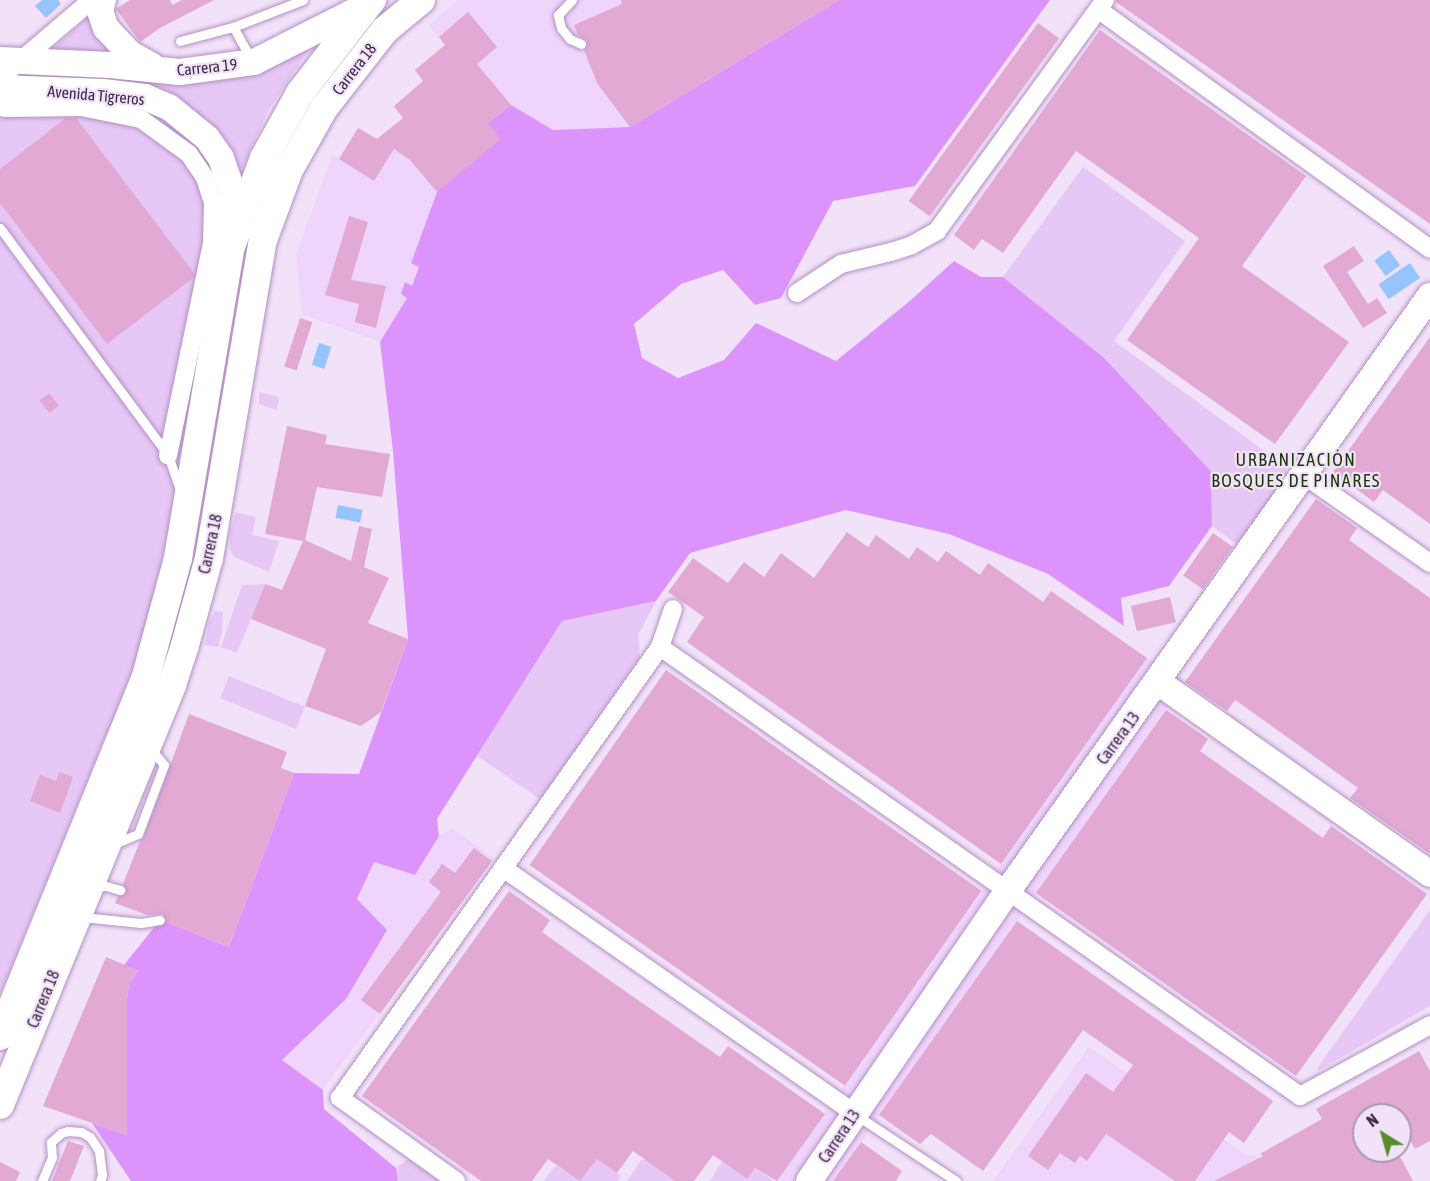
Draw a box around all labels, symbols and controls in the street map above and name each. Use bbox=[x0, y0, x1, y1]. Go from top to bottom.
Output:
street label: Carrera 18 bbox=[328, 39, 380, 99]
street label: Carrera 19 bbox=[176, 54, 238, 80]
street label: Avenida Tigreros bbox=[47, 81, 145, 109]
district label: URBANIZACIÓN BOSQUES DE PINARES bbox=[1211, 450, 1381, 492]
street label: Carrera 18 bbox=[194, 512, 226, 576]
street label: Carrera 13 bbox=[1092, 708, 1144, 768]
street label: Carrera 18 bbox=[23, 967, 63, 1031]
north arrow bbox=[1352, 1103, 1412, 1163]
street label: Carrera 13 bbox=[814, 1106, 864, 1166]
text: N bbox=[1363, 1110, 1382, 1130]

